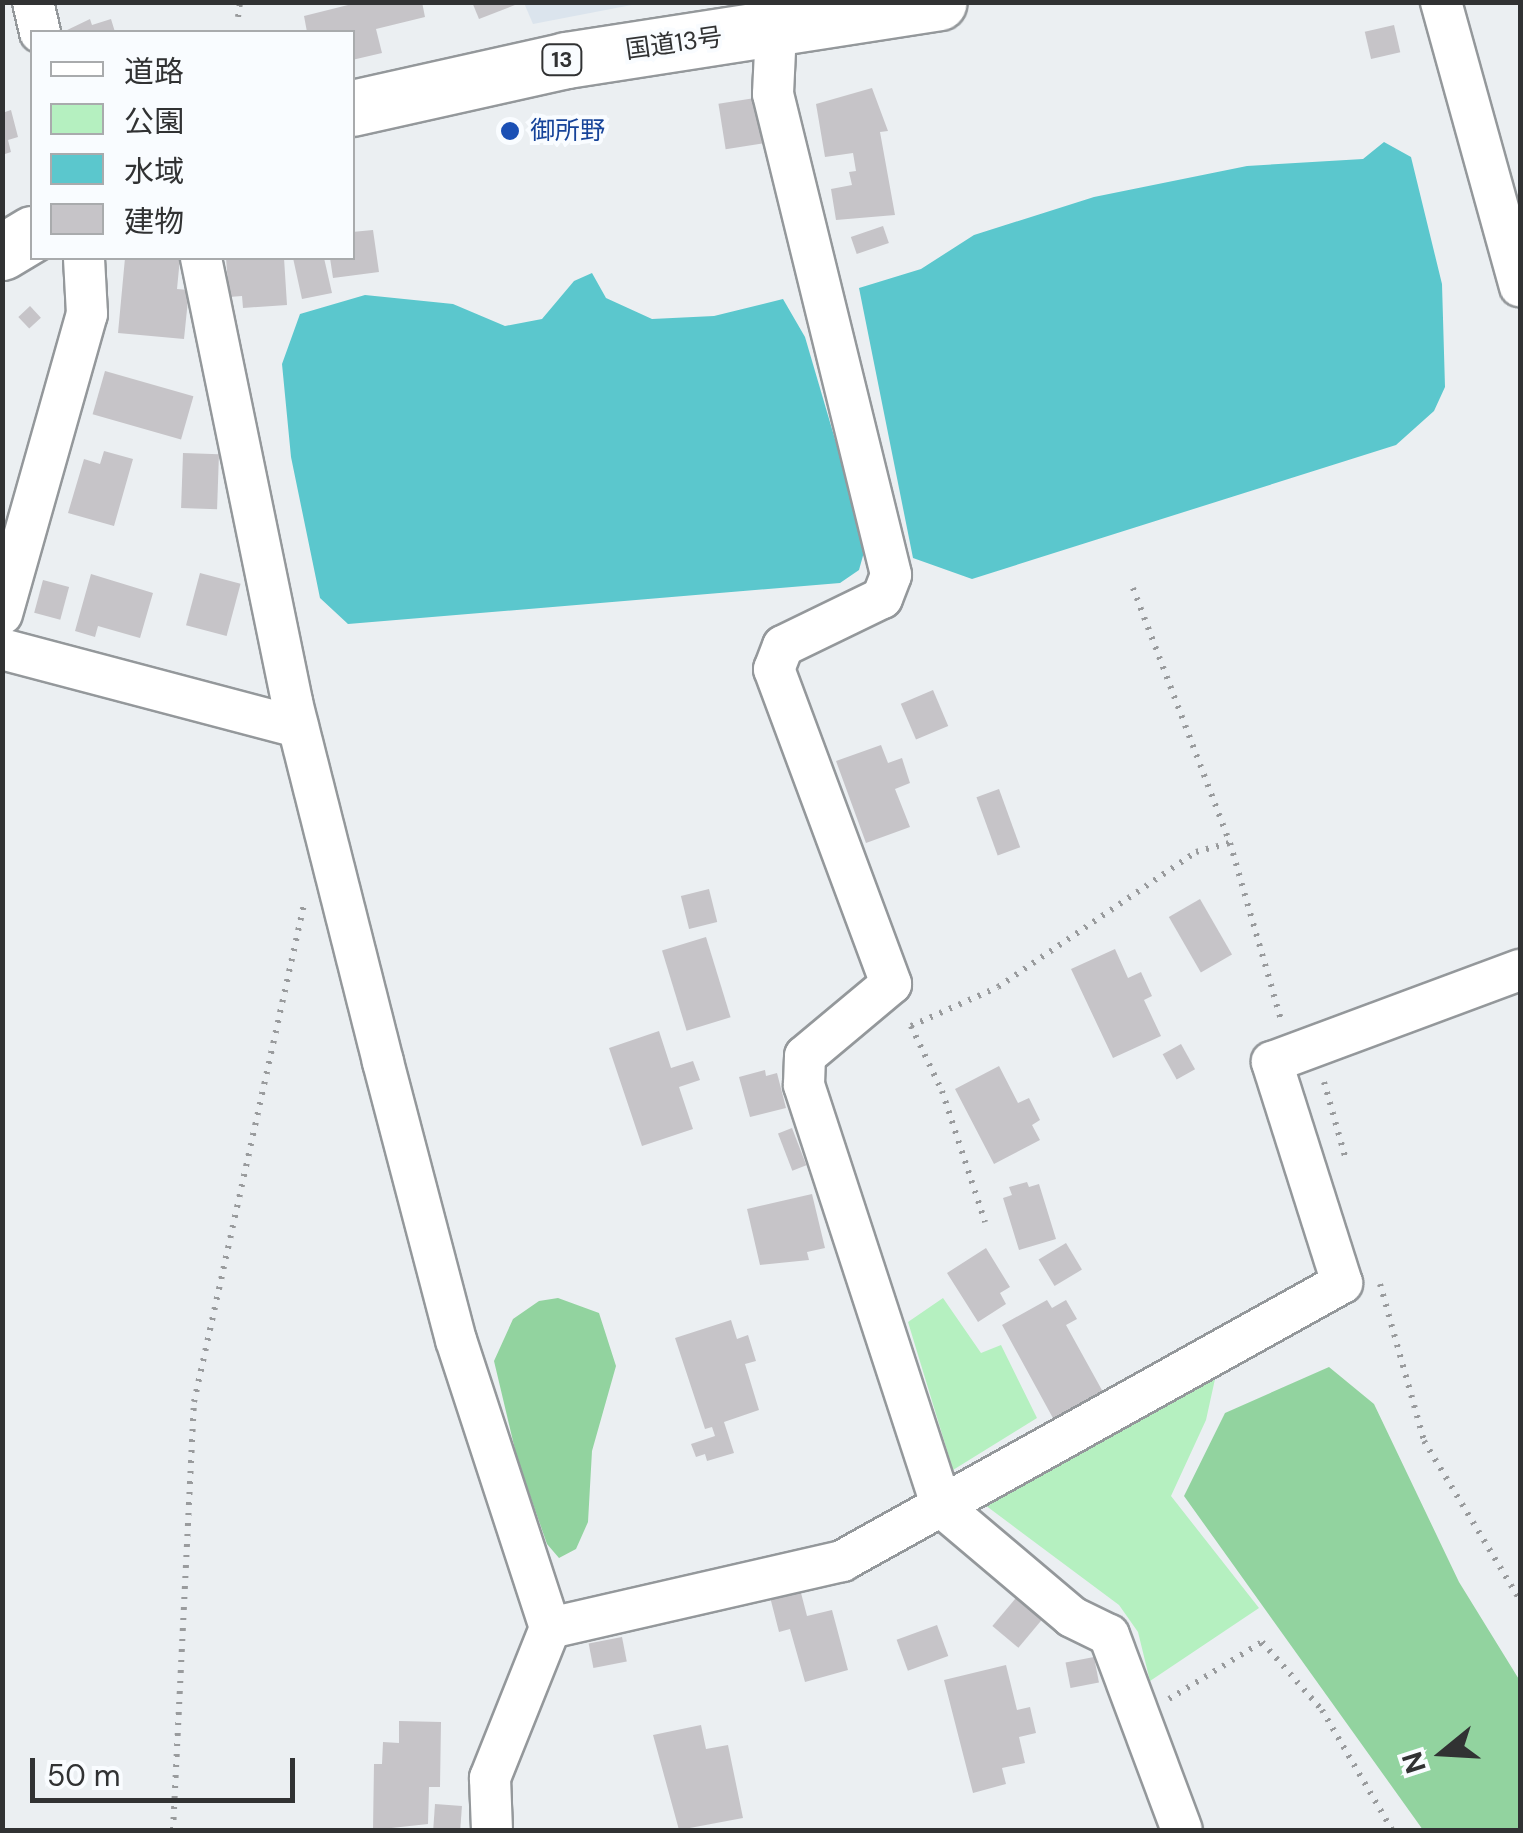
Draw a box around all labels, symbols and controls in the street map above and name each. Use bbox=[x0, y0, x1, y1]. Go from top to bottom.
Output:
street label: 国道13号 bbox=[624, 22, 724, 66]
legend bbox=[30, 30, 355, 260]
road number: 13 bbox=[540, 43, 584, 77]
text: 道路 bbox=[124, 52, 184, 91]
text: 公園 bbox=[124, 102, 184, 141]
place label: 御所野 bbox=[530, 116, 605, 146]
marker: 御所野 bbox=[499, 120, 521, 142]
text: 水域 bbox=[124, 152, 184, 191]
text: 建物 bbox=[124, 202, 184, 241]
north arrow bbox=[1393, 1703, 1493, 1803]
scale bar bbox=[35, 1738, 300, 1800]
text: N bbox=[1393, 1747, 1435, 1778]
text: 50 m bbox=[47, 1756, 121, 1795]

